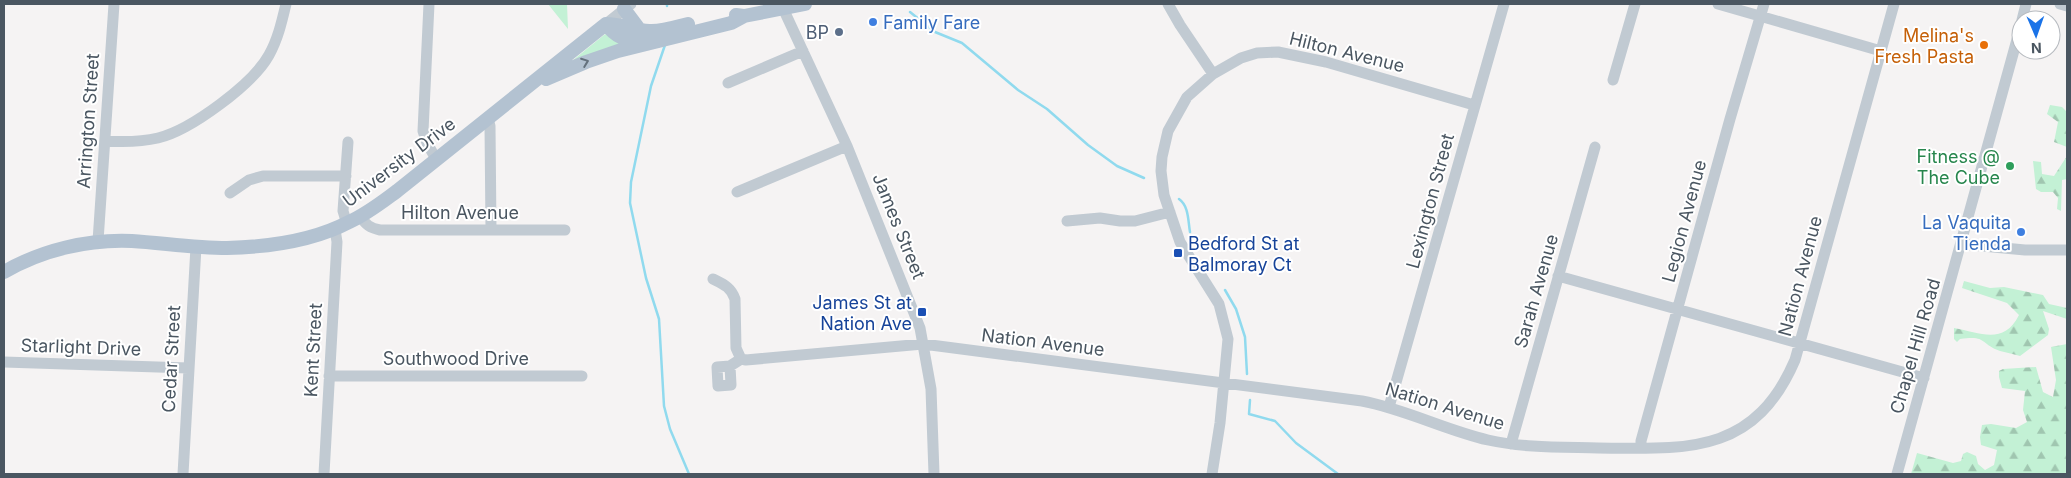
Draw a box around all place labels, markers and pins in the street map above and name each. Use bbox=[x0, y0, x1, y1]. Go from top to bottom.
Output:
place label: Family Fare bbox=[883, 12, 980, 33]
marker: Family Fare bbox=[867, 16, 879, 28]
place label: BP bbox=[806, 22, 829, 43]
place label: Melina's Fresh Pasta bbox=[1875, 25, 1974, 67]
marker: BP bbox=[833, 26, 845, 38]
marker: Melina's Fresh Pasta bbox=[1978, 39, 1990, 51]
place label: Fitness @ The Cube bbox=[1917, 146, 2000, 188]
marker: Fitness @ The Cube bbox=[2004, 160, 2016, 172]
place label: La Vaquita Tienda bbox=[1922, 212, 2011, 254]
marker: La Vaquita Tienda bbox=[2015, 226, 2027, 238]
place label: Bedford St at Balmoray Ct bbox=[1188, 233, 1299, 275]
marker: Bedford St at Balmoray Ct bbox=[1172, 247, 1184, 259]
place label: James St at Nation Ave bbox=[812, 292, 912, 334]
marker: James St at Nation Ave bbox=[916, 306, 928, 318]

